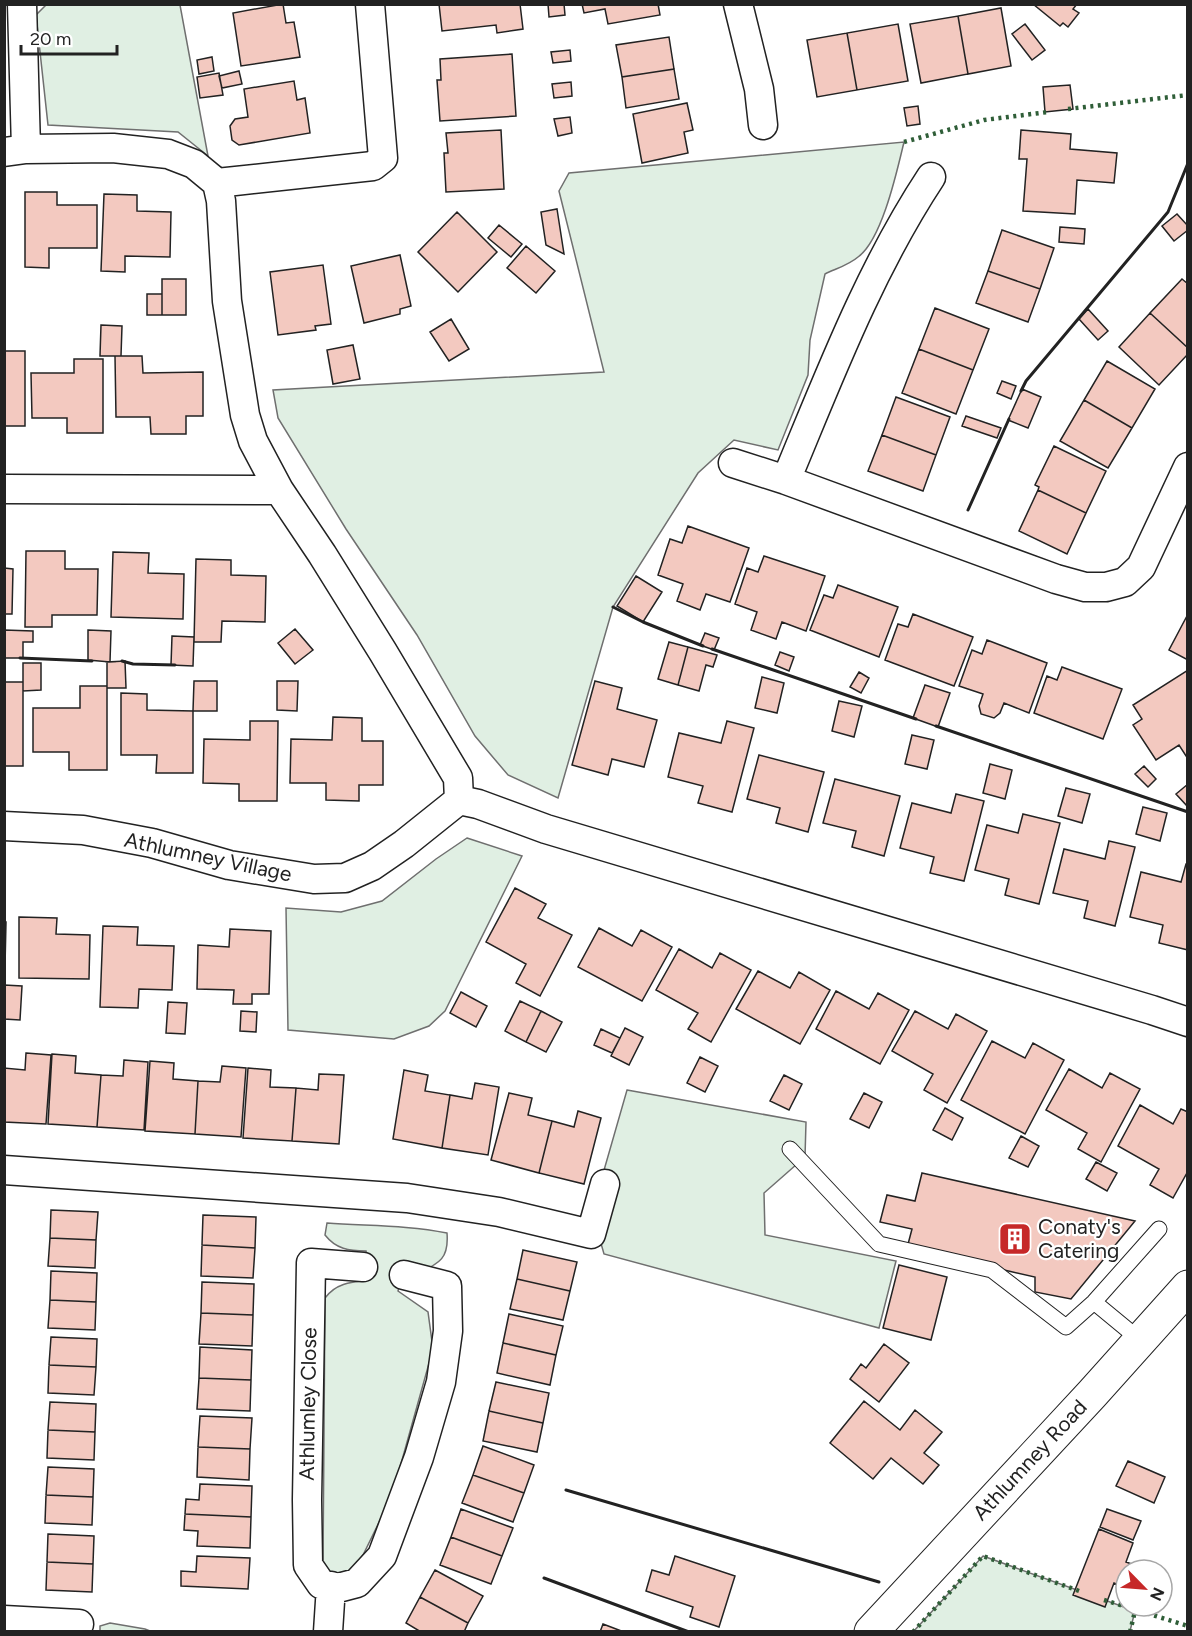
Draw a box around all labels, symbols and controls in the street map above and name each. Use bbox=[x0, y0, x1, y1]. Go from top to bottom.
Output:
scale bar bbox=[21, 18, 117, 56]
text: 20 m bbox=[30, 28, 71, 50]
street label: Athlumney Village bbox=[122, 827, 294, 886]
place label: Conaty's Catering bbox=[1038, 1214, 1121, 1263]
building icon: Conaty's Catering bbox=[997, 1221, 1033, 1257]
street label: Athlumley Close bbox=[294, 1327, 321, 1481]
street label: Athlumney Road bbox=[967, 1394, 1092, 1525]
north arrow bbox=[1114, 1558, 1174, 1618]
text: N bbox=[1146, 1585, 1168, 1604]

